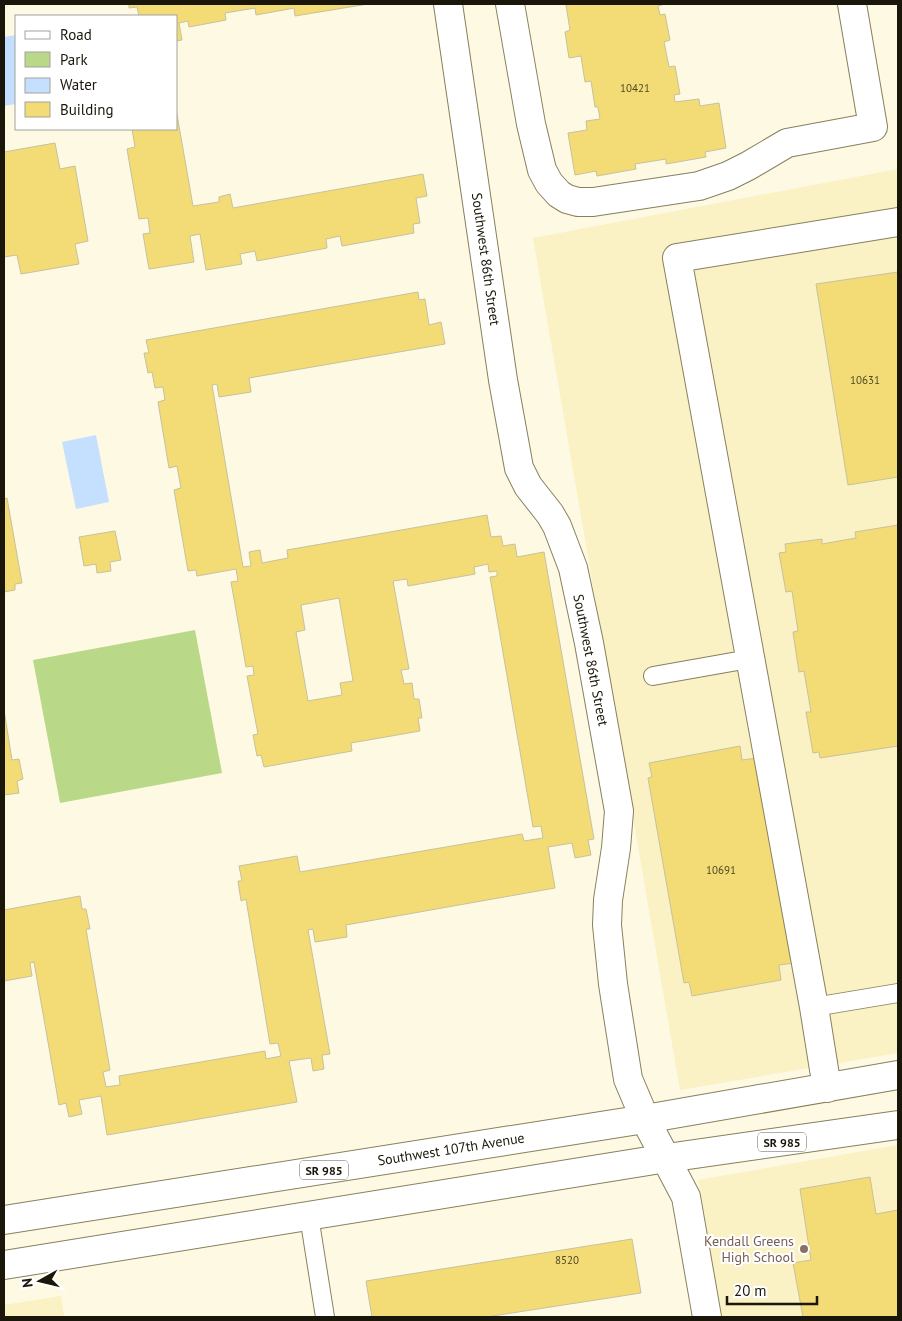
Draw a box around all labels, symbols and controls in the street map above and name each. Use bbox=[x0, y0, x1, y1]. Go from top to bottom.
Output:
legend bbox=[15, 15, 178, 130]
text: Road bbox=[60, 25, 92, 44]
text: Park bbox=[60, 50, 88, 69]
text: Water bbox=[60, 75, 97, 94]
house number: 10421 bbox=[620, 81, 650, 95]
text: Building bbox=[60, 100, 114, 119]
street label: Southwest 86th Street bbox=[468, 192, 504, 327]
house number: 10631 bbox=[850, 373, 880, 387]
street label: Southwest 86th Street bbox=[569, 593, 613, 728]
house number: 10691 bbox=[706, 863, 736, 877]
street label: Southwest 107th Avenue bbox=[376, 1128, 526, 1170]
road number: SR 985 bbox=[758, 1132, 806, 1152]
road number: SR 985 bbox=[300, 1160, 348, 1180]
place label: Kendall Greens High School bbox=[704, 1232, 794, 1266]
marker: Kendall Greens High School bbox=[798, 1243, 810, 1255]
house number: 8520 bbox=[555, 1253, 579, 1267]
north arrow bbox=[15, 1256, 65, 1306]
scale bar bbox=[727, 1274, 817, 1306]
text: N bbox=[18, 1277, 37, 1289]
text: 20 m bbox=[734, 1281, 767, 1300]

